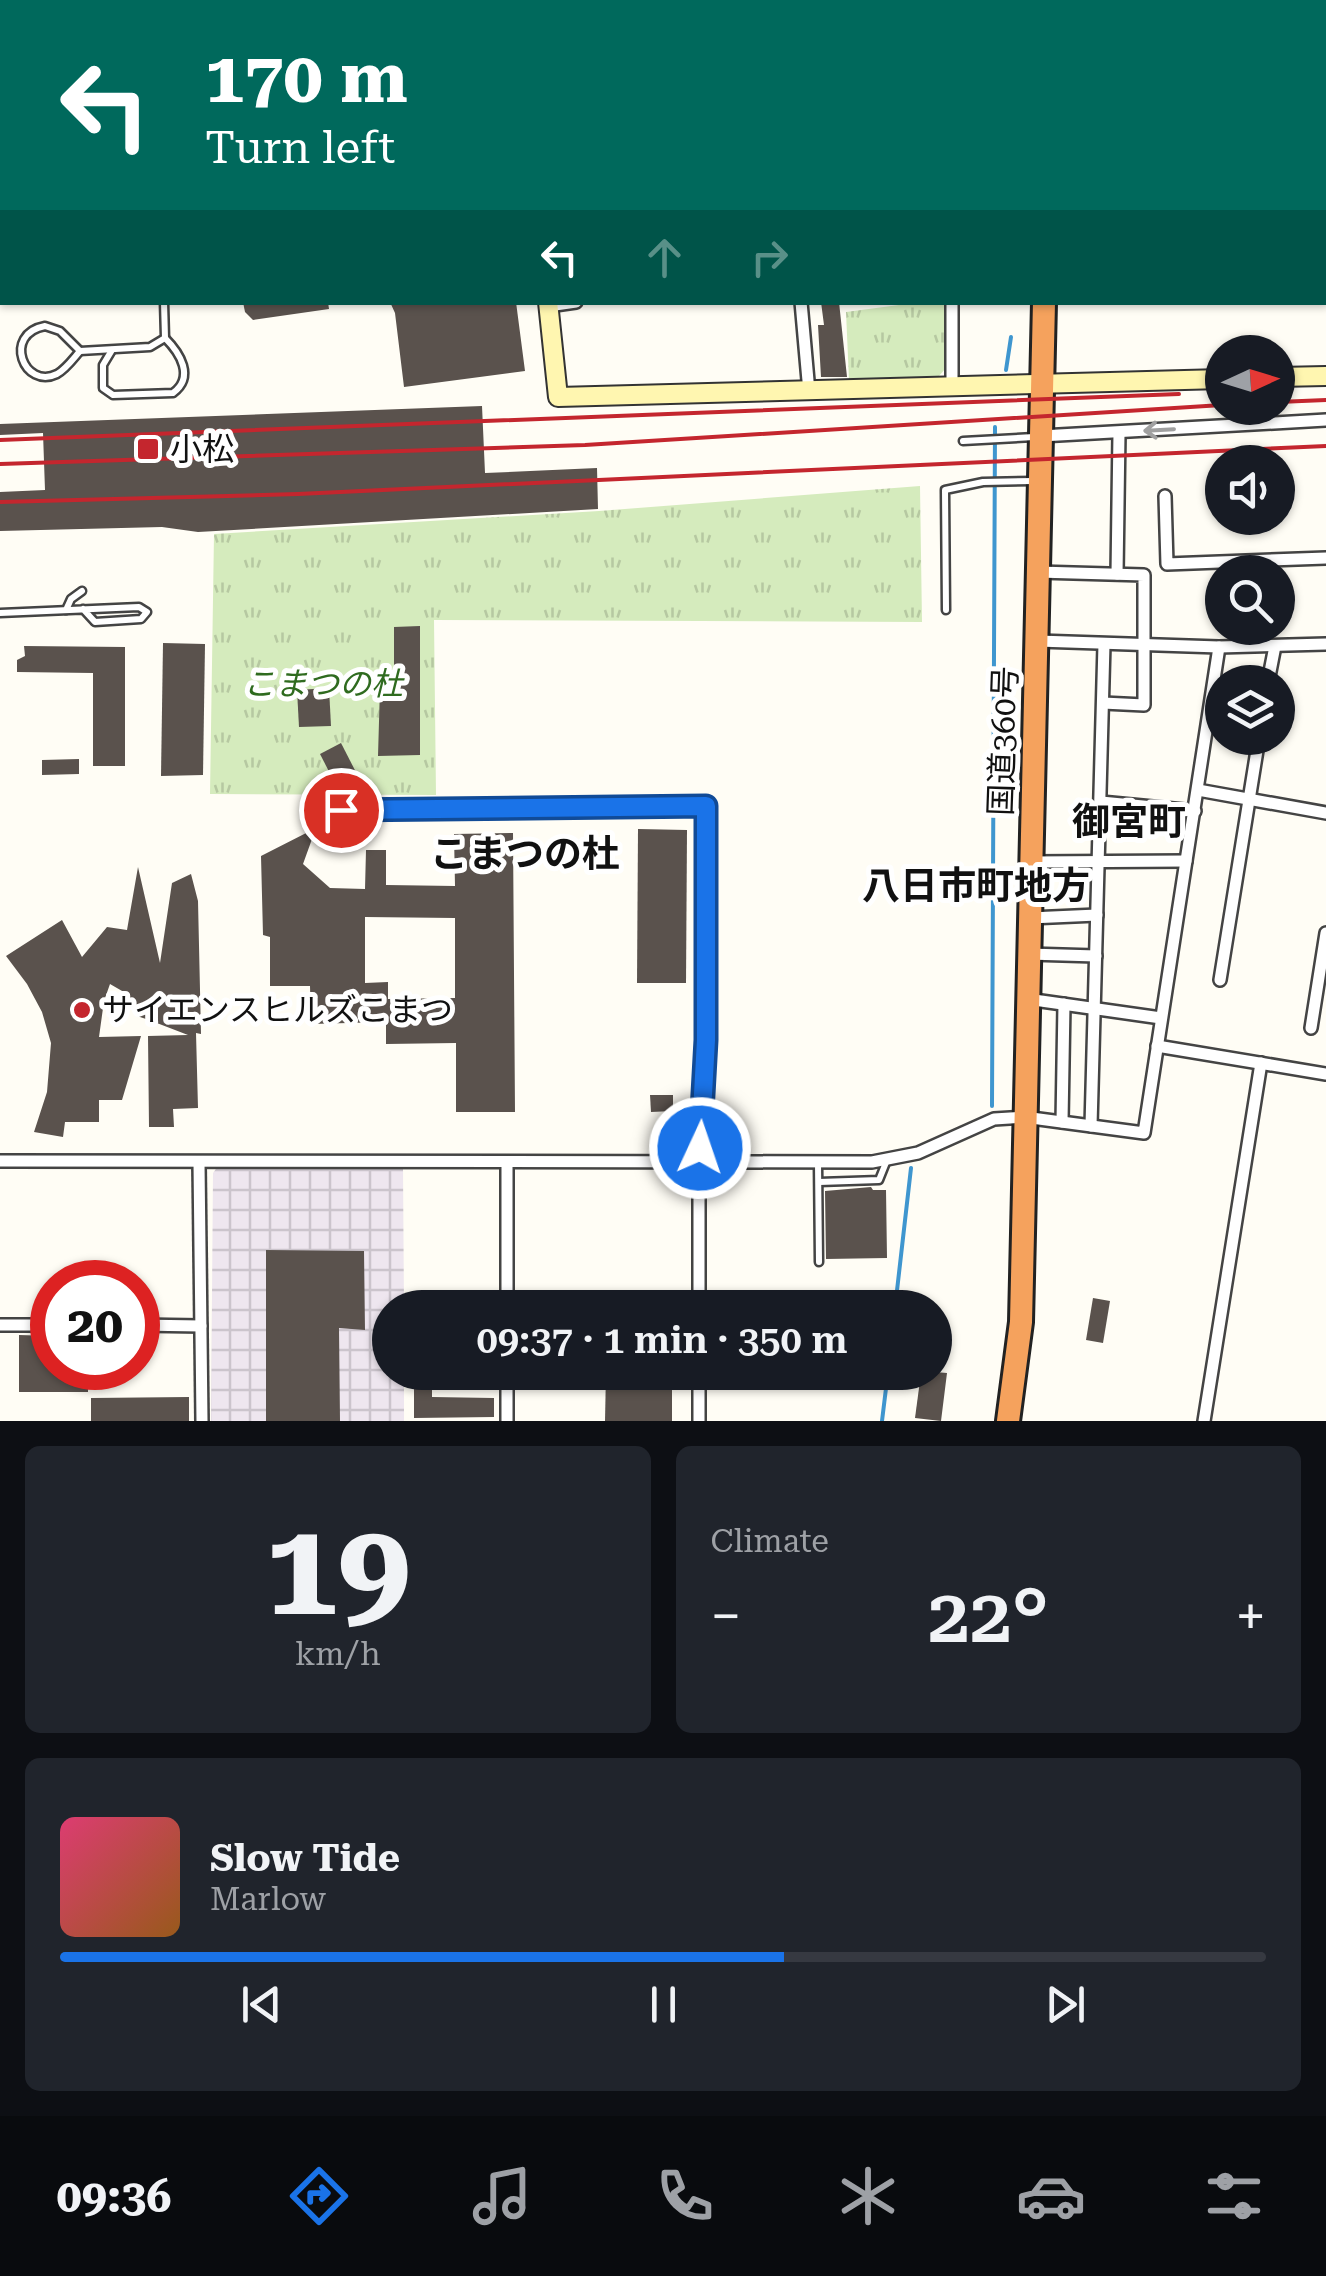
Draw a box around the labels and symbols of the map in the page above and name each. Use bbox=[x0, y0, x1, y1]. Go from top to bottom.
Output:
north arrow bbox=[1205, 335, 1295, 425]
one-way arrow bbox=[1143, 421, 1175, 440]
place label: 小松 bbox=[170, 430, 234, 468]
marker: 小松 bbox=[135, 436, 161, 462]
park label: こまつの杜 bbox=[243, 665, 405, 703]
street label: 国道360号 bbox=[981, 665, 1025, 817]
pin bbox=[299, 768, 384, 853]
district label: 御宮町 bbox=[1072, 800, 1186, 844]
district label: こまつの杜 bbox=[430, 832, 620, 876]
district label: 八日市町地方 bbox=[862, 864, 1090, 908]
place label: サイエンスヒルズこまつ bbox=[102, 991, 453, 1029]
marker: サイエンスヒルズこまつ bbox=[71, 999, 93, 1021]
position arrow bbox=[648, 1096, 752, 1200]
speed limit sign: 20 bbox=[30, 1260, 160, 1390]

